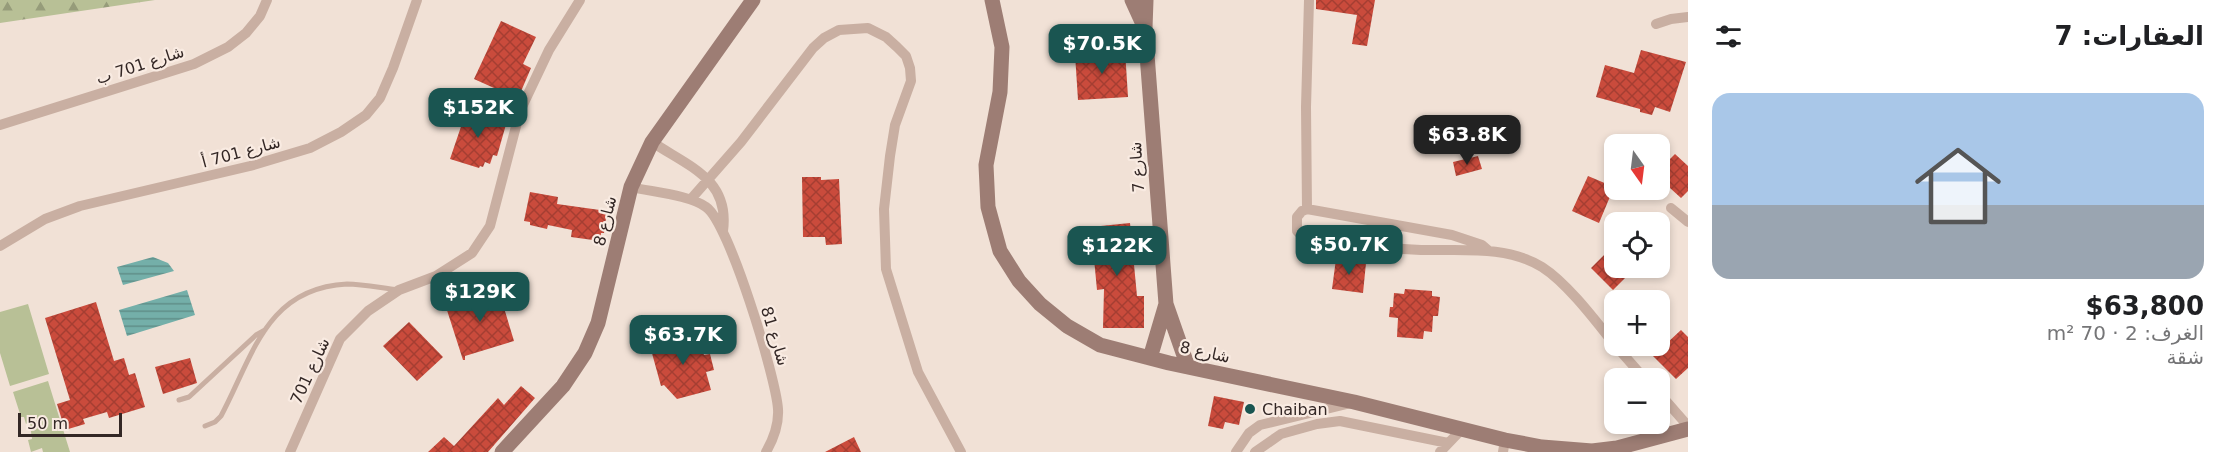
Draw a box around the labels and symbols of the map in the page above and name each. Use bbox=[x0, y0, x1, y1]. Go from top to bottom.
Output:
pin: $70.5K bbox=[1053, 24, 1151, 75]
street label: شارع 701 ب bbox=[94, 42, 187, 89]
pin: $152K bbox=[436, 88, 520, 139]
pin: $63.8K bbox=[1418, 115, 1516, 166]
street label: شارع 701 أ bbox=[199, 131, 283, 173]
north arrow bbox=[1604, 134, 1670, 200]
street label: شارع 7 bbox=[1126, 141, 1149, 193]
street label: شارع 8 bbox=[590, 194, 621, 248]
pin: $50.7K bbox=[1300, 225, 1398, 276]
pin: $122K bbox=[1075, 226, 1159, 277]
pin: $129K bbox=[438, 272, 522, 323]
street label: شارع 81 bbox=[756, 304, 793, 368]
pin: $63.7K bbox=[634, 315, 732, 366]
street label: شارع 701 bbox=[286, 335, 335, 408]
street label: شارع 8 bbox=[1178, 337, 1232, 368]
place label: Chaiban bbox=[1262, 400, 1328, 419]
marker: Chaiban bbox=[1243, 402, 1257, 416]
scale bar bbox=[18, 410, 122, 438]

